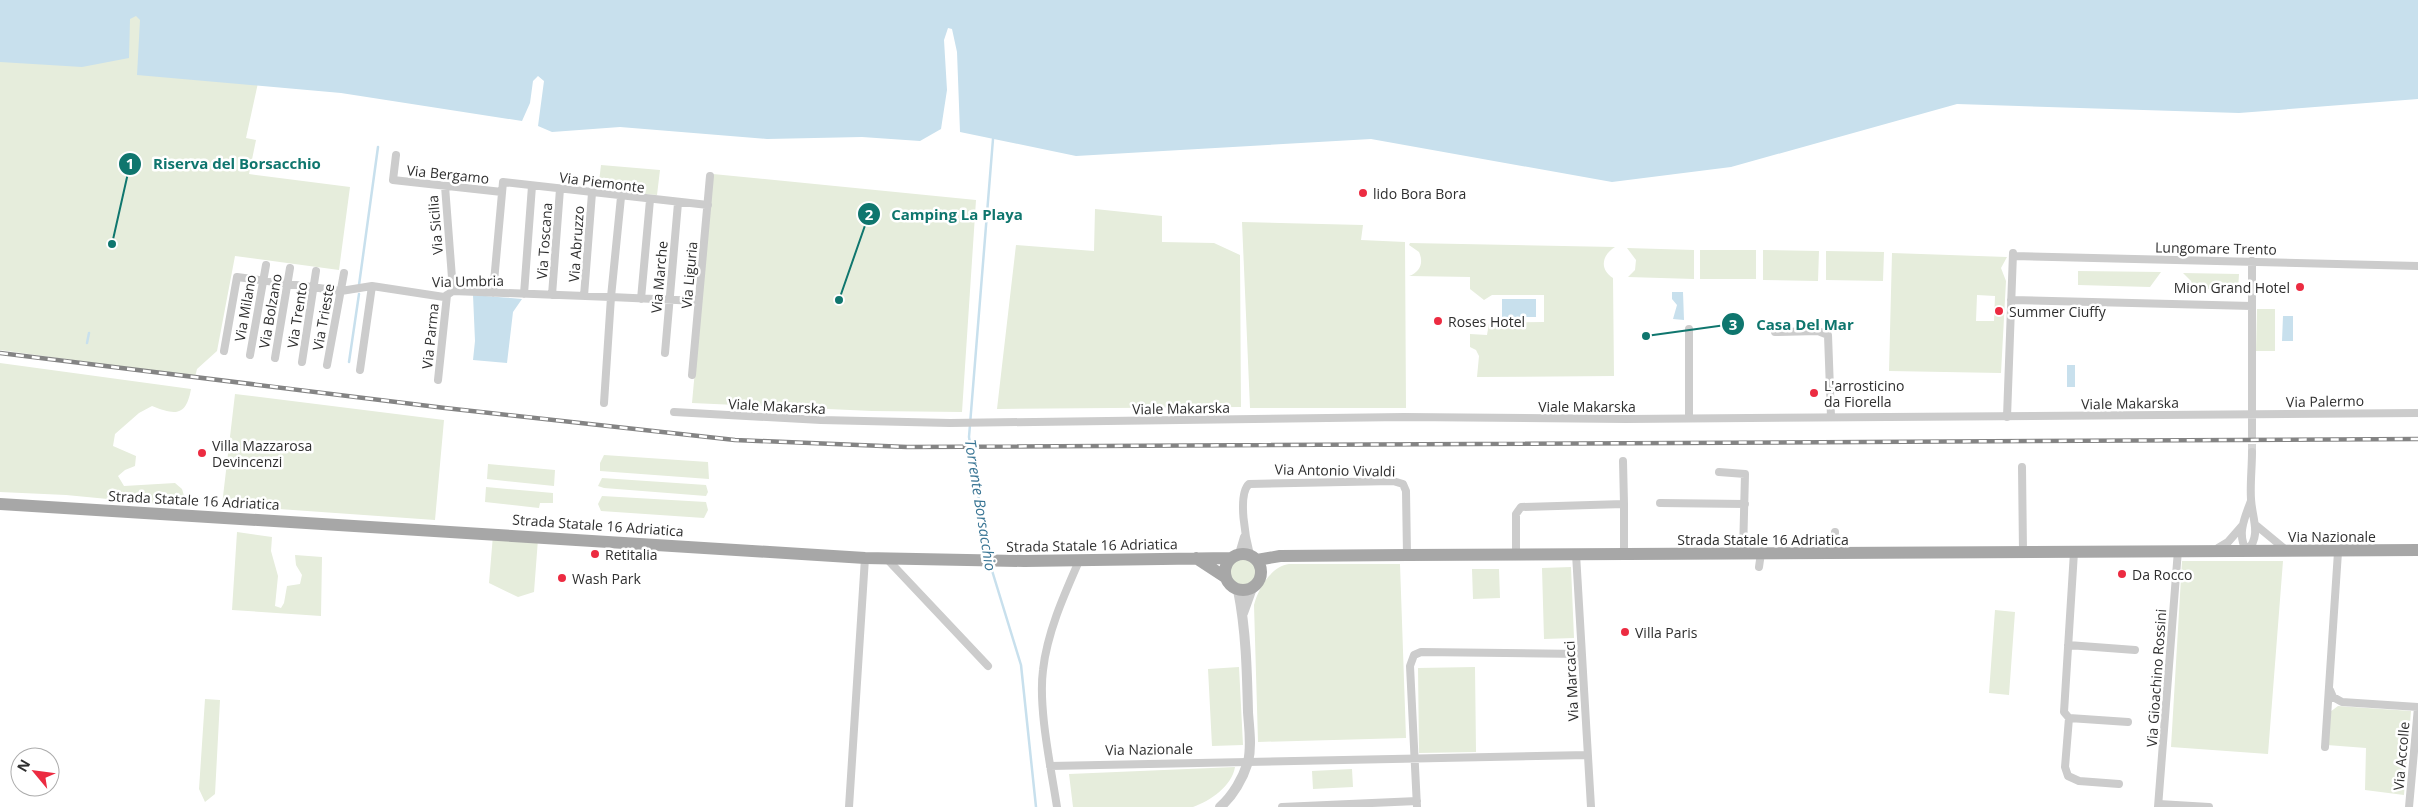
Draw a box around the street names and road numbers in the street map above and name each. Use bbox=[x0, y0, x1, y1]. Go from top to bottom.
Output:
street label: Via Bergamo bbox=[406, 160, 490, 188]
street label: Via Piemonte bbox=[558, 167, 646, 197]
street label: Via Sicilia bbox=[423, 194, 447, 256]
street label: Via Toscana bbox=[532, 202, 556, 280]
street label: Via Abruzzo bbox=[564, 205, 588, 283]
street label: Lungomare Trento bbox=[2155, 237, 2277, 259]
street label: Via Marche bbox=[646, 240, 672, 314]
street label: Via Liguria bbox=[677, 241, 701, 309]
street label: Via Umbria bbox=[432, 271, 504, 291]
street label: Via Bolzano bbox=[254, 272, 286, 350]
street label: Via Milano bbox=[230, 273, 260, 343]
street label: Via Trento bbox=[282, 281, 312, 349]
street label: Via Trieste bbox=[308, 282, 338, 352]
street label: Via Parma bbox=[417, 302, 443, 370]
street label: Via Palermo bbox=[2286, 391, 2364, 411]
street label: Viale Makarska bbox=[2081, 393, 2179, 413]
street label: Viale Makarska bbox=[728, 394, 826, 418]
street label: Viale Makarska bbox=[1538, 397, 1636, 416]
street label: Viale Makarska bbox=[1132, 398, 1230, 418]
street label: Via Antonio Vivaldi bbox=[1275, 459, 1395, 481]
street label: Strada Statale 16 Adriatica bbox=[108, 486, 280, 514]
street label: Strada Statale 16 Adriatica bbox=[512, 510, 684, 540]
street label: Via Nazionale bbox=[2288, 527, 2376, 546]
street label: Strada Statale 16 Adriatica bbox=[1677, 530, 1849, 549]
street label: Strada Statale 16 Adriatica bbox=[1006, 534, 1178, 556]
street label: Via Gioachino Rossini bbox=[2142, 608, 2170, 748]
street label: Via Marcacci bbox=[1559, 640, 1583, 722]
street label: Via Accolle bbox=[2389, 721, 2413, 791]
street label: Via Nazionale bbox=[1105, 739, 1193, 759]

